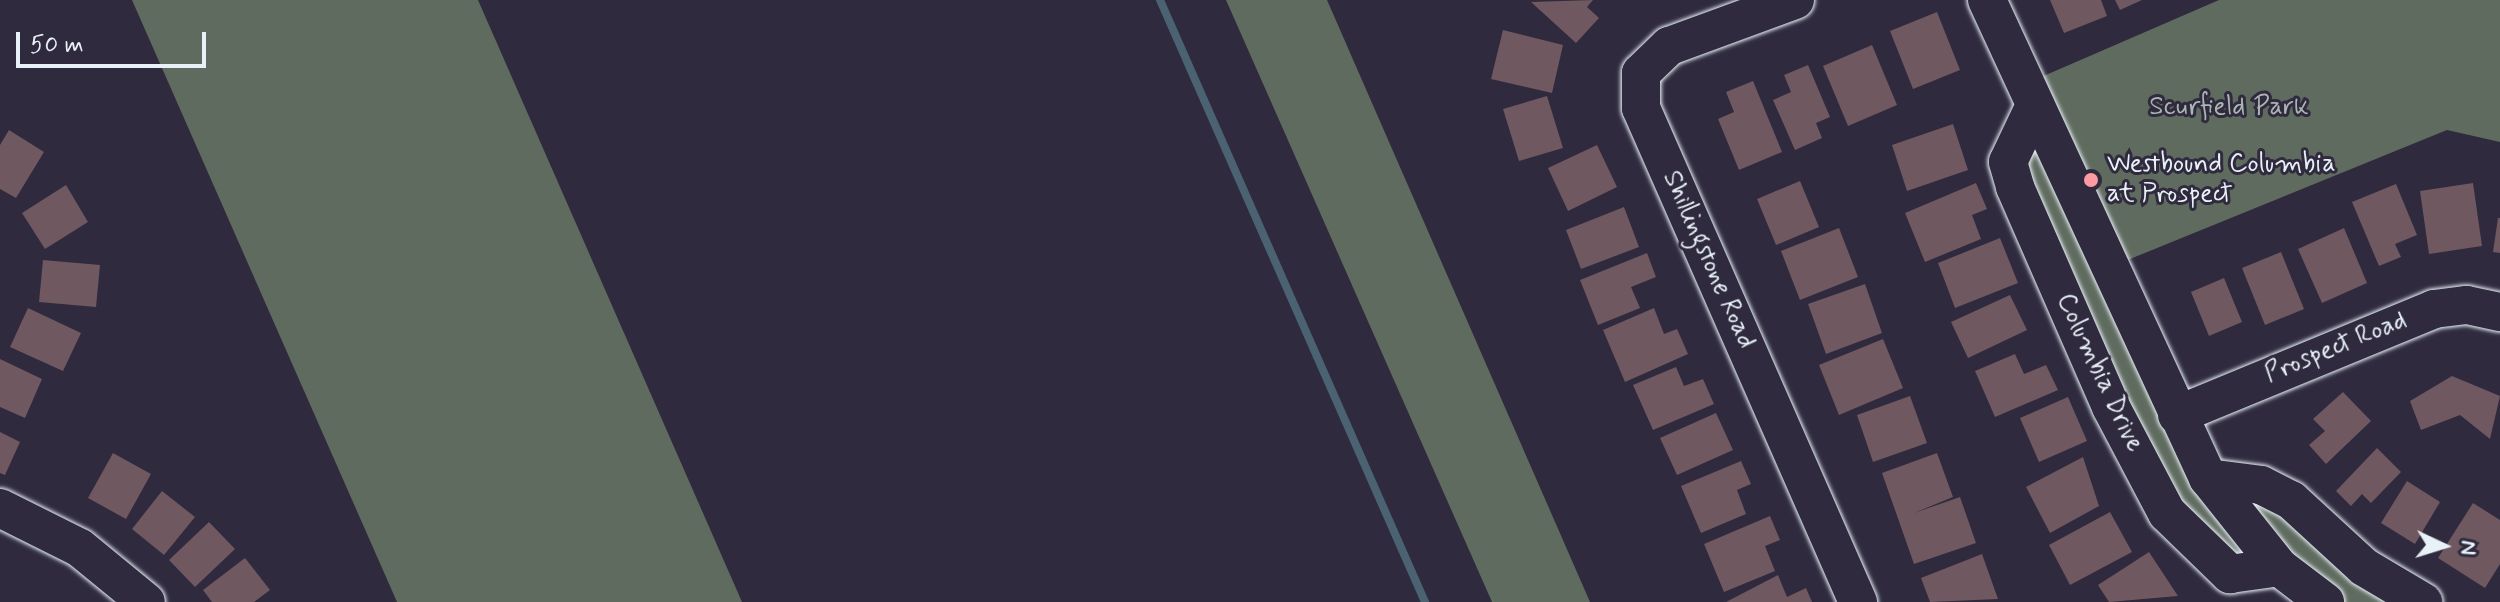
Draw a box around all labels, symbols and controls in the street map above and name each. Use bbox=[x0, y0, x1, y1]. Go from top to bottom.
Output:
scale bar bbox=[20, 16, 210, 66]
text: 50 m bbox=[30, 30, 84, 61]
park label: Scurfield Park bbox=[2152, 92, 2306, 124]
place label: Westbound Columbia at Prospect bbox=[2107, 149, 2336, 210]
street label: Shillingstone Road bbox=[1655, 166, 1761, 354]
marker: Westbound Columbia at Prospect bbox=[2082, 171, 2100, 189]
street label: Columbia Drive bbox=[2049, 289, 2149, 457]
street label: Prospect Road bbox=[2260, 305, 2412, 391]
north arrow bbox=[2404, 506, 2484, 586]
text: N bbox=[2453, 539, 2482, 556]

